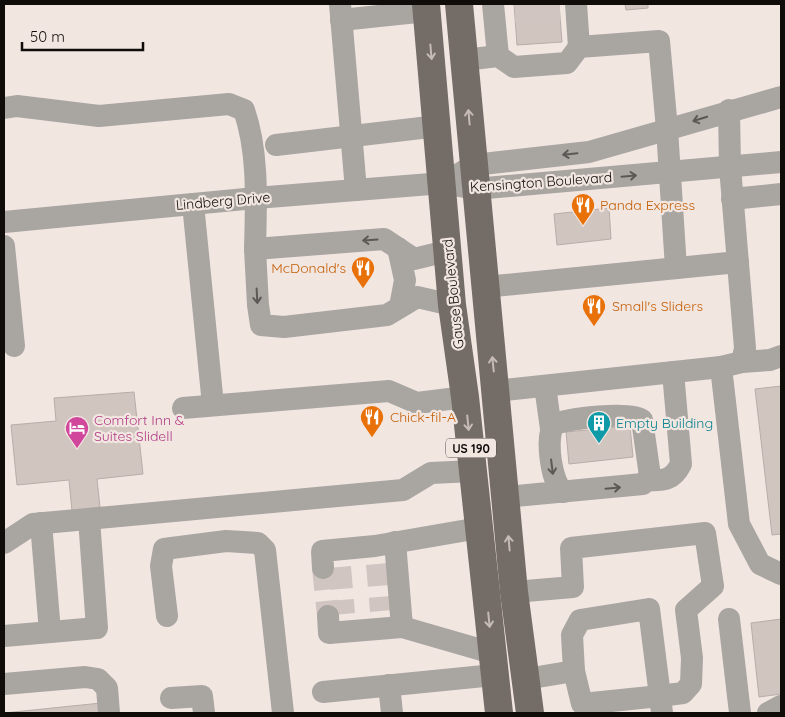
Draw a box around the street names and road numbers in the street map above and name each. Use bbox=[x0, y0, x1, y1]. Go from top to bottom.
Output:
street label: Kensington Boulevard bbox=[469, 168, 613, 196]
street label: Lindberg Drive bbox=[175, 188, 271, 214]
street label: Gause Boulevard bbox=[438, 238, 468, 350]
road number: US 190 bbox=[446, 438, 496, 458]

